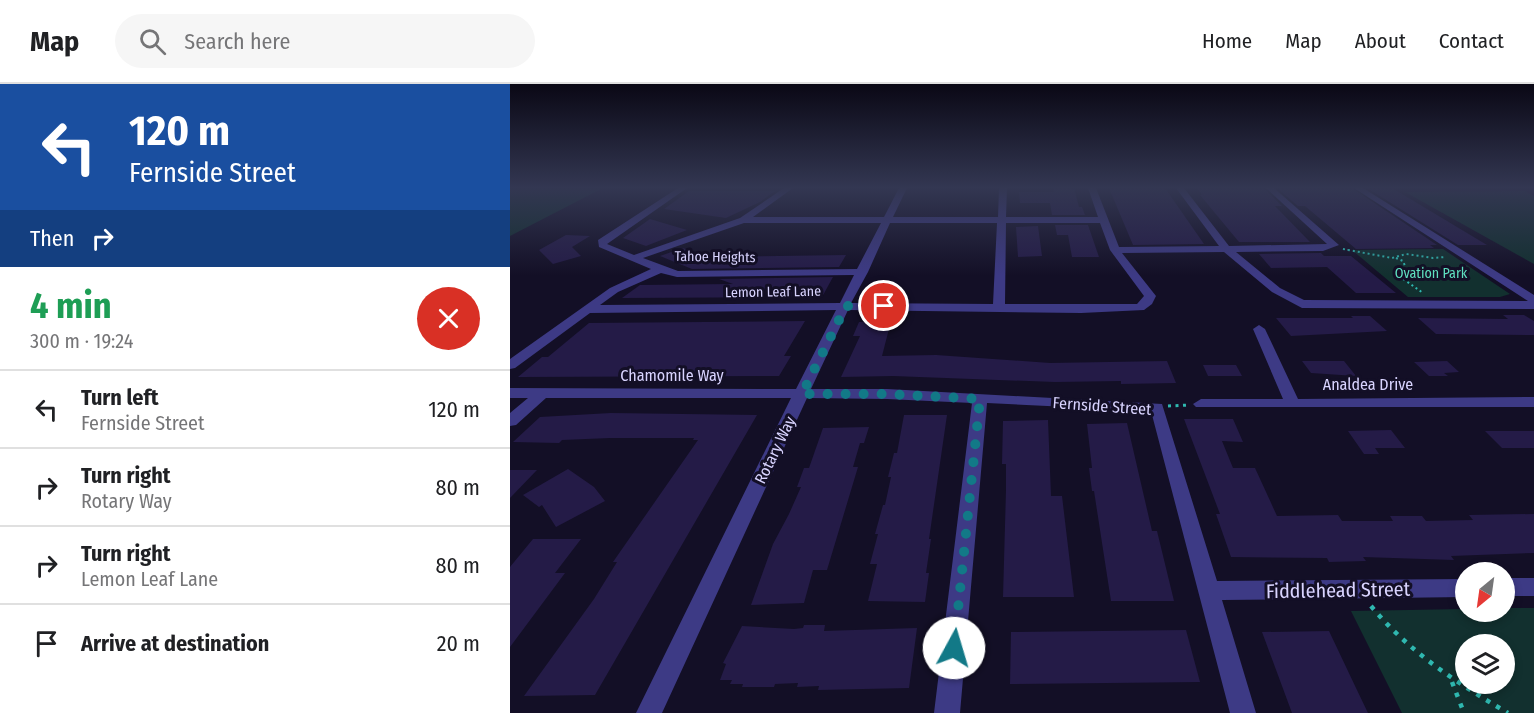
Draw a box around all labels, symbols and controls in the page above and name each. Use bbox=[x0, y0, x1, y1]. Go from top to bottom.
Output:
search box bbox=[115, 14, 535, 68]
text: Map bbox=[30, 25, 79, 58]
icon: search bbox=[136, 25, 169, 58]
text: Search here bbox=[184, 28, 290, 55]
text: Home bbox=[1202, 28, 1252, 54]
text: Map bbox=[1285, 28, 1322, 54]
text: About bbox=[1355, 28, 1406, 54]
text: Contact bbox=[1439, 28, 1504, 54]
text: 120 m bbox=[129, 106, 230, 156]
icon: left bbox=[30, 108, 108, 186]
text: Fernside Street bbox=[129, 157, 296, 189]
icon: right bbox=[86, 222, 119, 255]
text: Then bbox=[30, 225, 74, 252]
street label: Tahoe Heights bbox=[674, 248, 756, 266]
park label: Ovation Park bbox=[1395, 265, 1468, 282]
pin bbox=[858, 280, 909, 331]
street label: Lemon Leaf Lane bbox=[725, 283, 821, 301]
text: 4 min bbox=[30, 284, 112, 328]
button: close bbox=[417, 287, 480, 350]
icon: arrive bbox=[867, 289, 900, 322]
text: 300 m · 19:24 bbox=[30, 329, 133, 353]
street label: Chamomile Way bbox=[620, 366, 725, 385]
street label: Analdea Drive bbox=[1323, 375, 1413, 394]
text: Turn left bbox=[81, 384, 159, 411]
icon: left bbox=[30, 393, 63, 426]
street label: Fernside Street bbox=[1052, 393, 1153, 419]
text: 120 m bbox=[428, 396, 480, 423]
text: Fernside Street bbox=[81, 411, 205, 435]
street label: Rotary Way bbox=[751, 412, 800, 487]
text: Turn right bbox=[81, 462, 170, 489]
icon: right bbox=[30, 471, 63, 504]
text: 80 m bbox=[435, 474, 480, 501]
text: Rotary Way bbox=[81, 489, 172, 513]
text: Turn right bbox=[81, 540, 170, 567]
icon: right bbox=[30, 549, 63, 582]
text: 80 m bbox=[435, 552, 480, 579]
north arrow bbox=[1455, 562, 1515, 622]
map controls bbox=[1455, 562, 1515, 694]
text: Lemon Leaf Lane bbox=[81, 567, 218, 591]
street label: Fiddlehead Street bbox=[1266, 577, 1411, 603]
position arrow bbox=[922, 616, 986, 680]
icon: arrive bbox=[30, 627, 63, 660]
text: Arrive at destination bbox=[81, 630, 269, 657]
text: 20 m bbox=[437, 630, 480, 657]
button: layers bbox=[1455, 634, 1515, 694]

